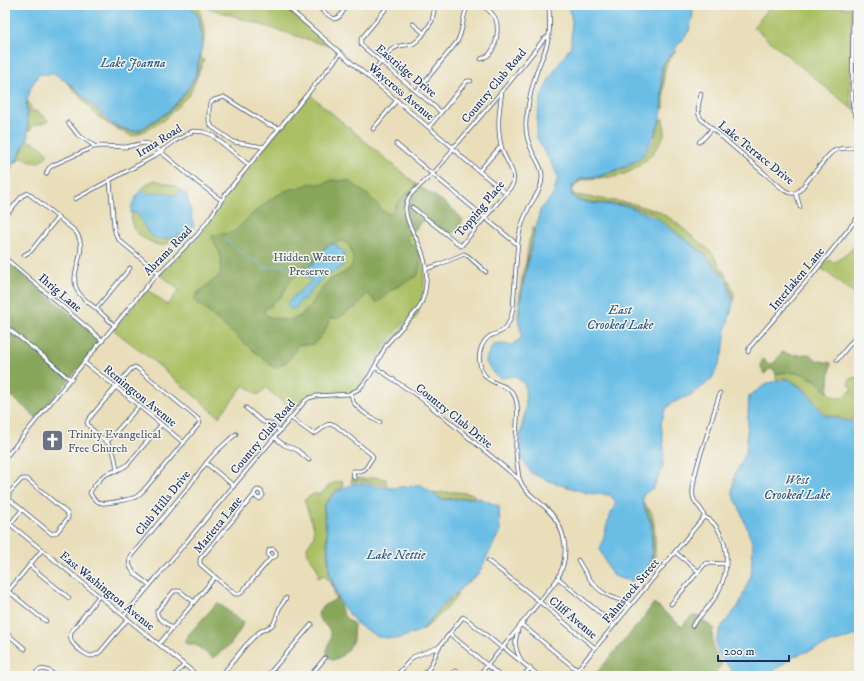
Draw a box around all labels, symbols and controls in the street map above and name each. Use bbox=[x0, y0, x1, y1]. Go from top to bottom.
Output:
street label: Eastridge Drive bbox=[372, 41, 440, 101]
street label: Country Club Road bbox=[458, 46, 530, 126]
water label: Lake Joanna bbox=[99, 55, 166, 71]
street label: Waycross Avenue bbox=[364, 59, 437, 124]
street label: Lake Terrace Drive bbox=[715, 118, 797, 188]
street label: Irma Road bbox=[133, 121, 185, 161]
street label: Topping Place bbox=[452, 178, 508, 240]
street label: Abrams Road bbox=[141, 223, 195, 279]
street label: Interlaken Lane bbox=[766, 244, 828, 314]
park label: Hidden Waters Preserve bbox=[273, 250, 345, 279]
street label: Ihrig Lane bbox=[35, 270, 85, 316]
water label: East Crooked Lake bbox=[587, 302, 654, 333]
street label: Remington Avenue bbox=[100, 362, 180, 430]
street label: Country Club Drive bbox=[413, 380, 496, 452]
street label: Country Club Road bbox=[227, 397, 299, 477]
place label: Trinity Evangelical Free Church bbox=[68, 427, 162, 456]
church icon: Trinity Evangelical Free Church bbox=[40, 428, 66, 454]
street label: Club Hills Drive bbox=[132, 467, 194, 539]
water label: West Crooked Lake bbox=[764, 472, 831, 503]
street label: Marietta Lane bbox=[190, 493, 246, 556]
water label: Lake Nettie bbox=[366, 547, 426, 563]
street label: East Washington Avenue bbox=[56, 548, 158, 634]
street label: Fahnstock Street bbox=[599, 555, 663, 627]
street label: Cliff Avenue bbox=[546, 593, 600, 643]
scale bar bbox=[718, 637, 789, 663]
text: 200 m bbox=[724, 644, 754, 659]

